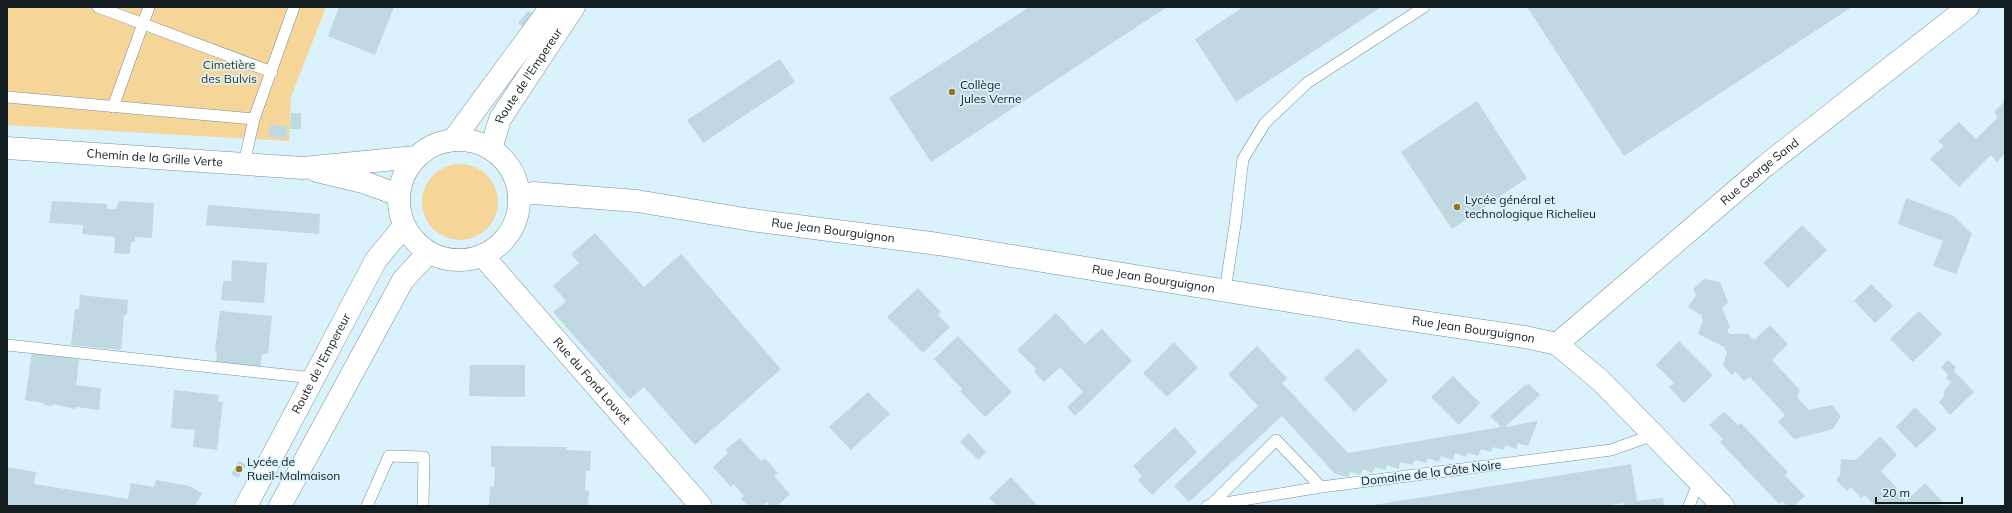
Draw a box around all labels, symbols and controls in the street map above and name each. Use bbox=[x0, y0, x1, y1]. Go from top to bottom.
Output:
street label: Route de l'Empereur bbox=[491, 24, 565, 125]
park label: Cimetière des Bulvis bbox=[201, 57, 257, 86]
place label: Collège Jules Verne bbox=[960, 77, 1021, 106]
marker: Collège Jules Verne bbox=[947, 87, 957, 97]
street label: Rue George Sand bbox=[1717, 135, 1801, 208]
street label: Chemin de la Grille Verte bbox=[86, 145, 223, 170]
place label: Lycée général et technologique Richelieu bbox=[1465, 192, 1596, 221]
marker: Lycée général et technologique Richelieu bbox=[1452, 202, 1462, 212]
street label: Rue Jean Bourguignon bbox=[771, 215, 896, 245]
street label: Rue Jean Bourguignon bbox=[1091, 261, 1216, 296]
street label: Route de l'Empereur bbox=[288, 310, 354, 416]
street label: Rue Jean Bourguignon bbox=[1411, 312, 1537, 346]
street label: Rue du Fond Louvet bbox=[550, 334, 634, 427]
place label: Lycée de Rueil-Malmaison bbox=[247, 454, 340, 483]
street label: Domaine de la Côte Noire bbox=[1360, 456, 1502, 489]
marker: Lycée de Rueil-Malmaison bbox=[234, 464, 244, 474]
scale bar bbox=[1876, 479, 1962, 505]
text: 20 m bbox=[1882, 485, 1910, 500]

